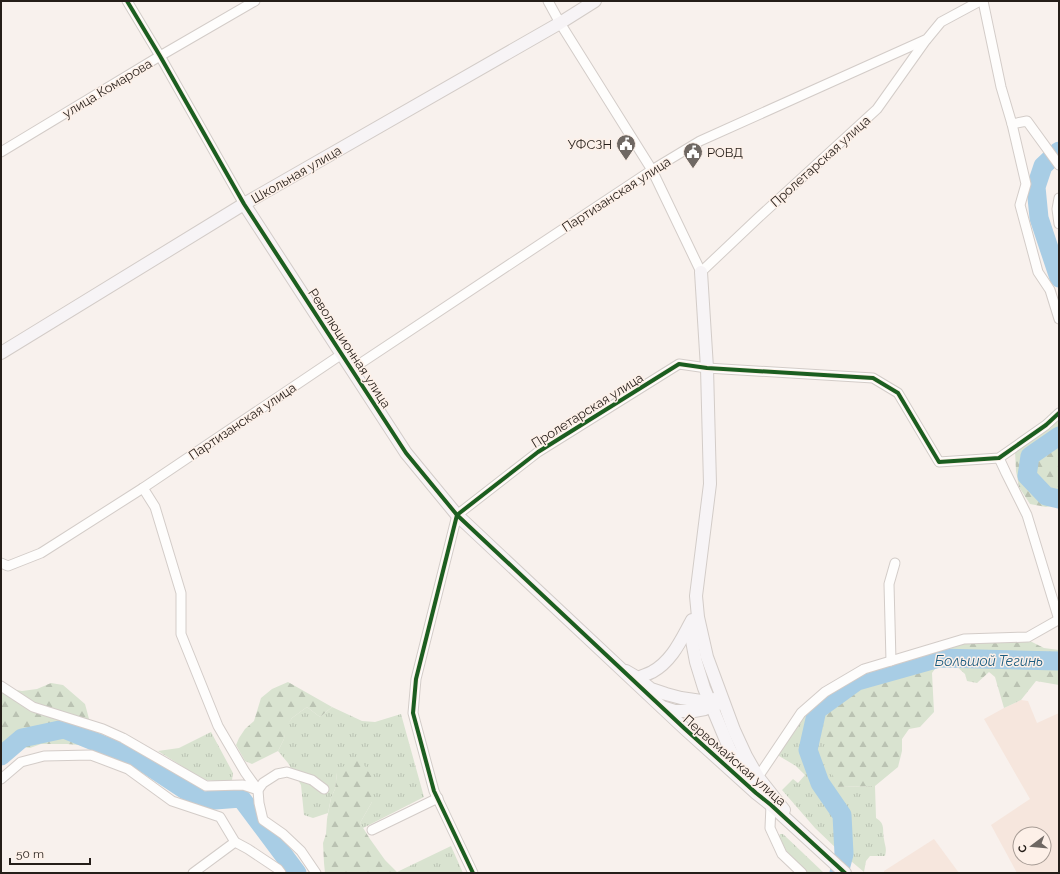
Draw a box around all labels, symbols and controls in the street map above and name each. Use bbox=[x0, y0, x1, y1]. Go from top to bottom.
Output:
street label: улица Комарова bbox=[60, 56, 155, 121]
street label: Пролетарская улица bbox=[767, 113, 873, 210]
public building icon: УФСЗН bbox=[615, 133, 637, 161]
place label: УФСЗН bbox=[568, 137, 612, 152]
public building icon: РОВД bbox=[682, 141, 704, 169]
street label: Школьная улица bbox=[249, 143, 344, 206]
place label: РОВД bbox=[707, 145, 743, 160]
street label: Партизанская улица bbox=[559, 154, 673, 235]
street label: Революционная улица bbox=[305, 286, 394, 411]
street label: Пролетарская улица bbox=[529, 370, 646, 451]
street label: Партизанская улица bbox=[186, 380, 299, 463]
water label: Большой Тегинь bbox=[935, 653, 1043, 669]
street label: Первомайская улица bbox=[680, 712, 789, 809]
north arrow bbox=[1012, 826, 1052, 866]
scale bar bbox=[10, 840, 90, 866]
text: С bbox=[1015, 843, 1030, 854]
text: 50 m bbox=[16, 847, 44, 861]

